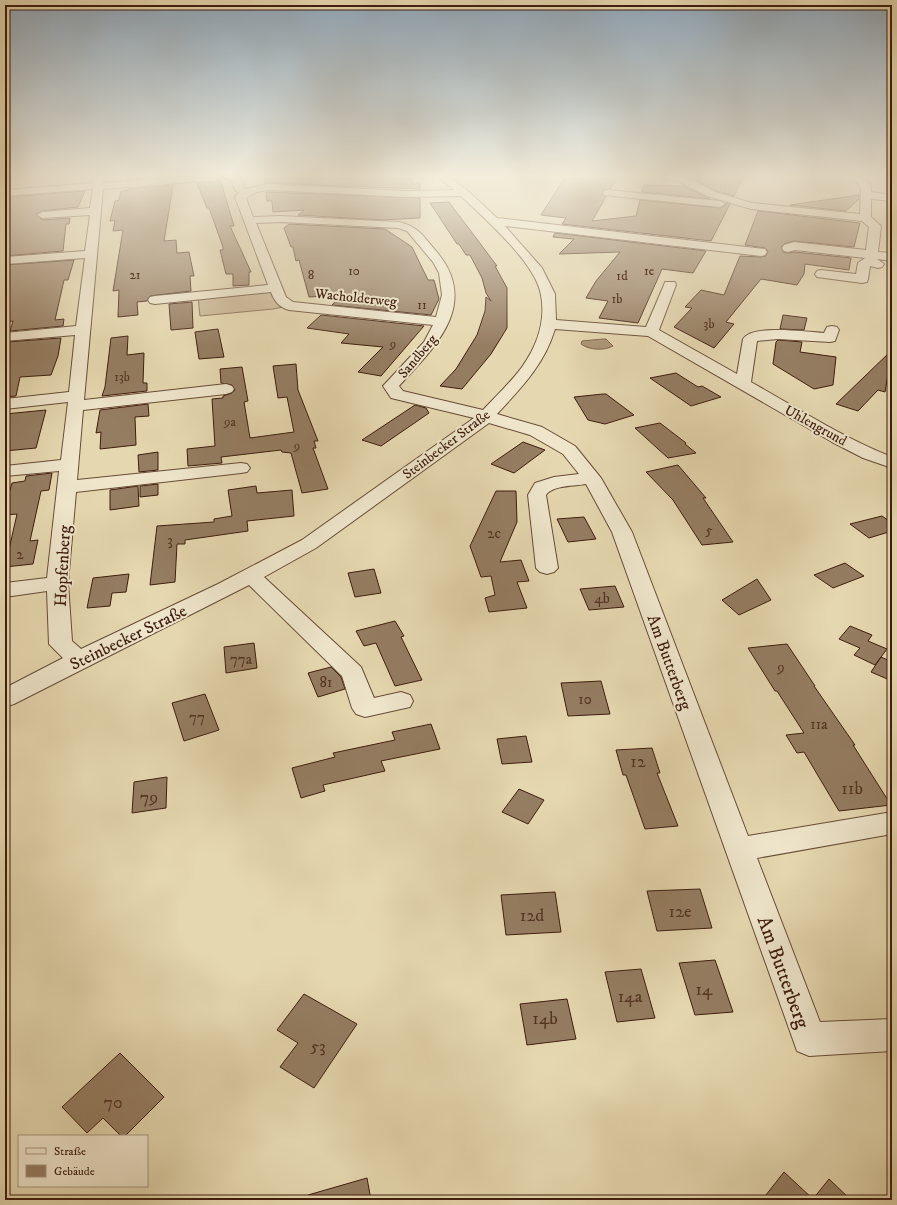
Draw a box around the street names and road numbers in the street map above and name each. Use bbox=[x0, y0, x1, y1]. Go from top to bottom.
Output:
street label: Wacholderweg bbox=[313, 285, 398, 311]
street label: Sandberg bbox=[394, 331, 441, 382]
street label: Uhlengrund bbox=[781, 401, 850, 450]
street label: Steinbecker Straße bbox=[399, 406, 494, 484]
street label: Hopfenberg bbox=[50, 524, 76, 607]
street label: Steinbecker Straße bbox=[66, 600, 191, 676]
street label: Am Butterberg bbox=[642, 612, 697, 714]
street label: Am Butterberg bbox=[751, 913, 815, 1032]

